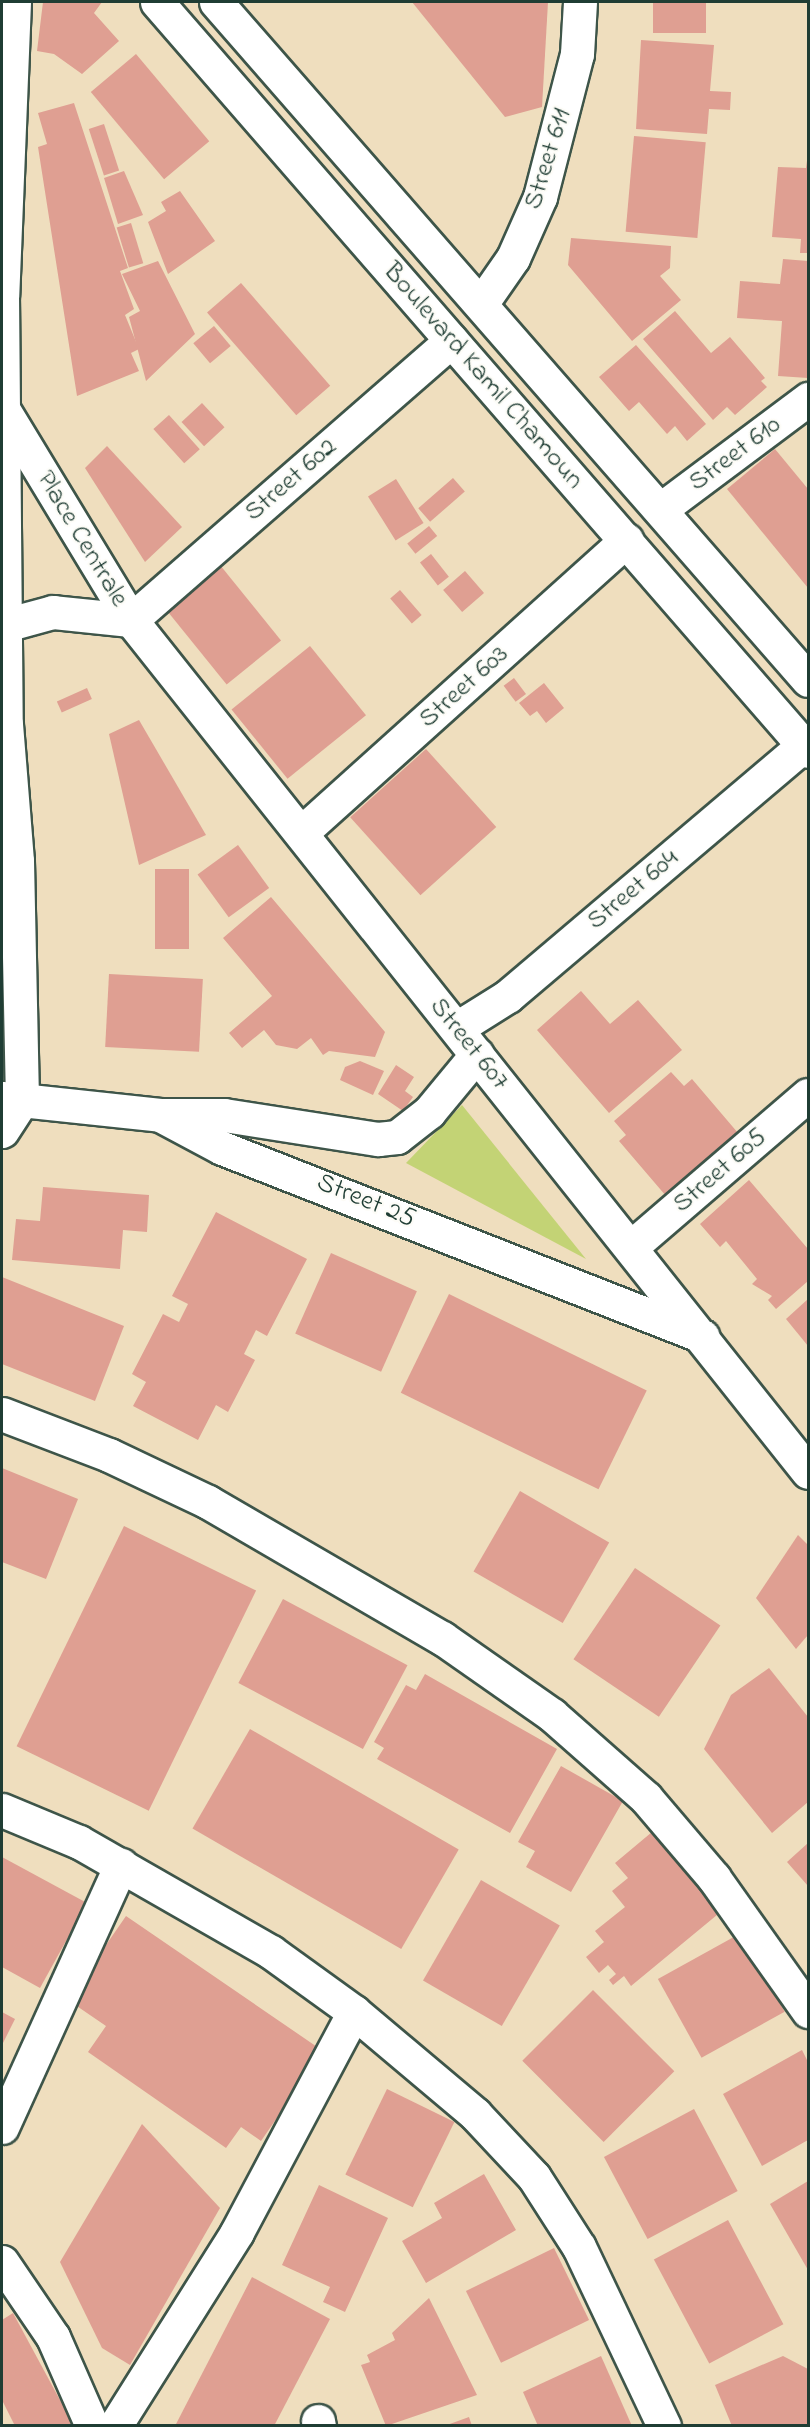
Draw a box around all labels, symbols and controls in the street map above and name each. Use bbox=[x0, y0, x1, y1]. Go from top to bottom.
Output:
street label: Street 611 bbox=[517, 105, 579, 213]
street label: Boulevard Kamil Chamoun bbox=[376, 256, 590, 496]
street label: Street 610 bbox=[683, 409, 787, 499]
street label: Street 602 bbox=[238, 431, 344, 529]
street label: Place Centrale bbox=[29, 465, 135, 613]
street label: Street 603 bbox=[412, 638, 516, 736]
street label: Street 604 bbox=[581, 842, 685, 938]
street label: Street 607 bbox=[422, 991, 516, 1097]
street label: Street 605 bbox=[666, 1121, 774, 1221]
street label: Street 25 bbox=[312, 1167, 420, 1235]

